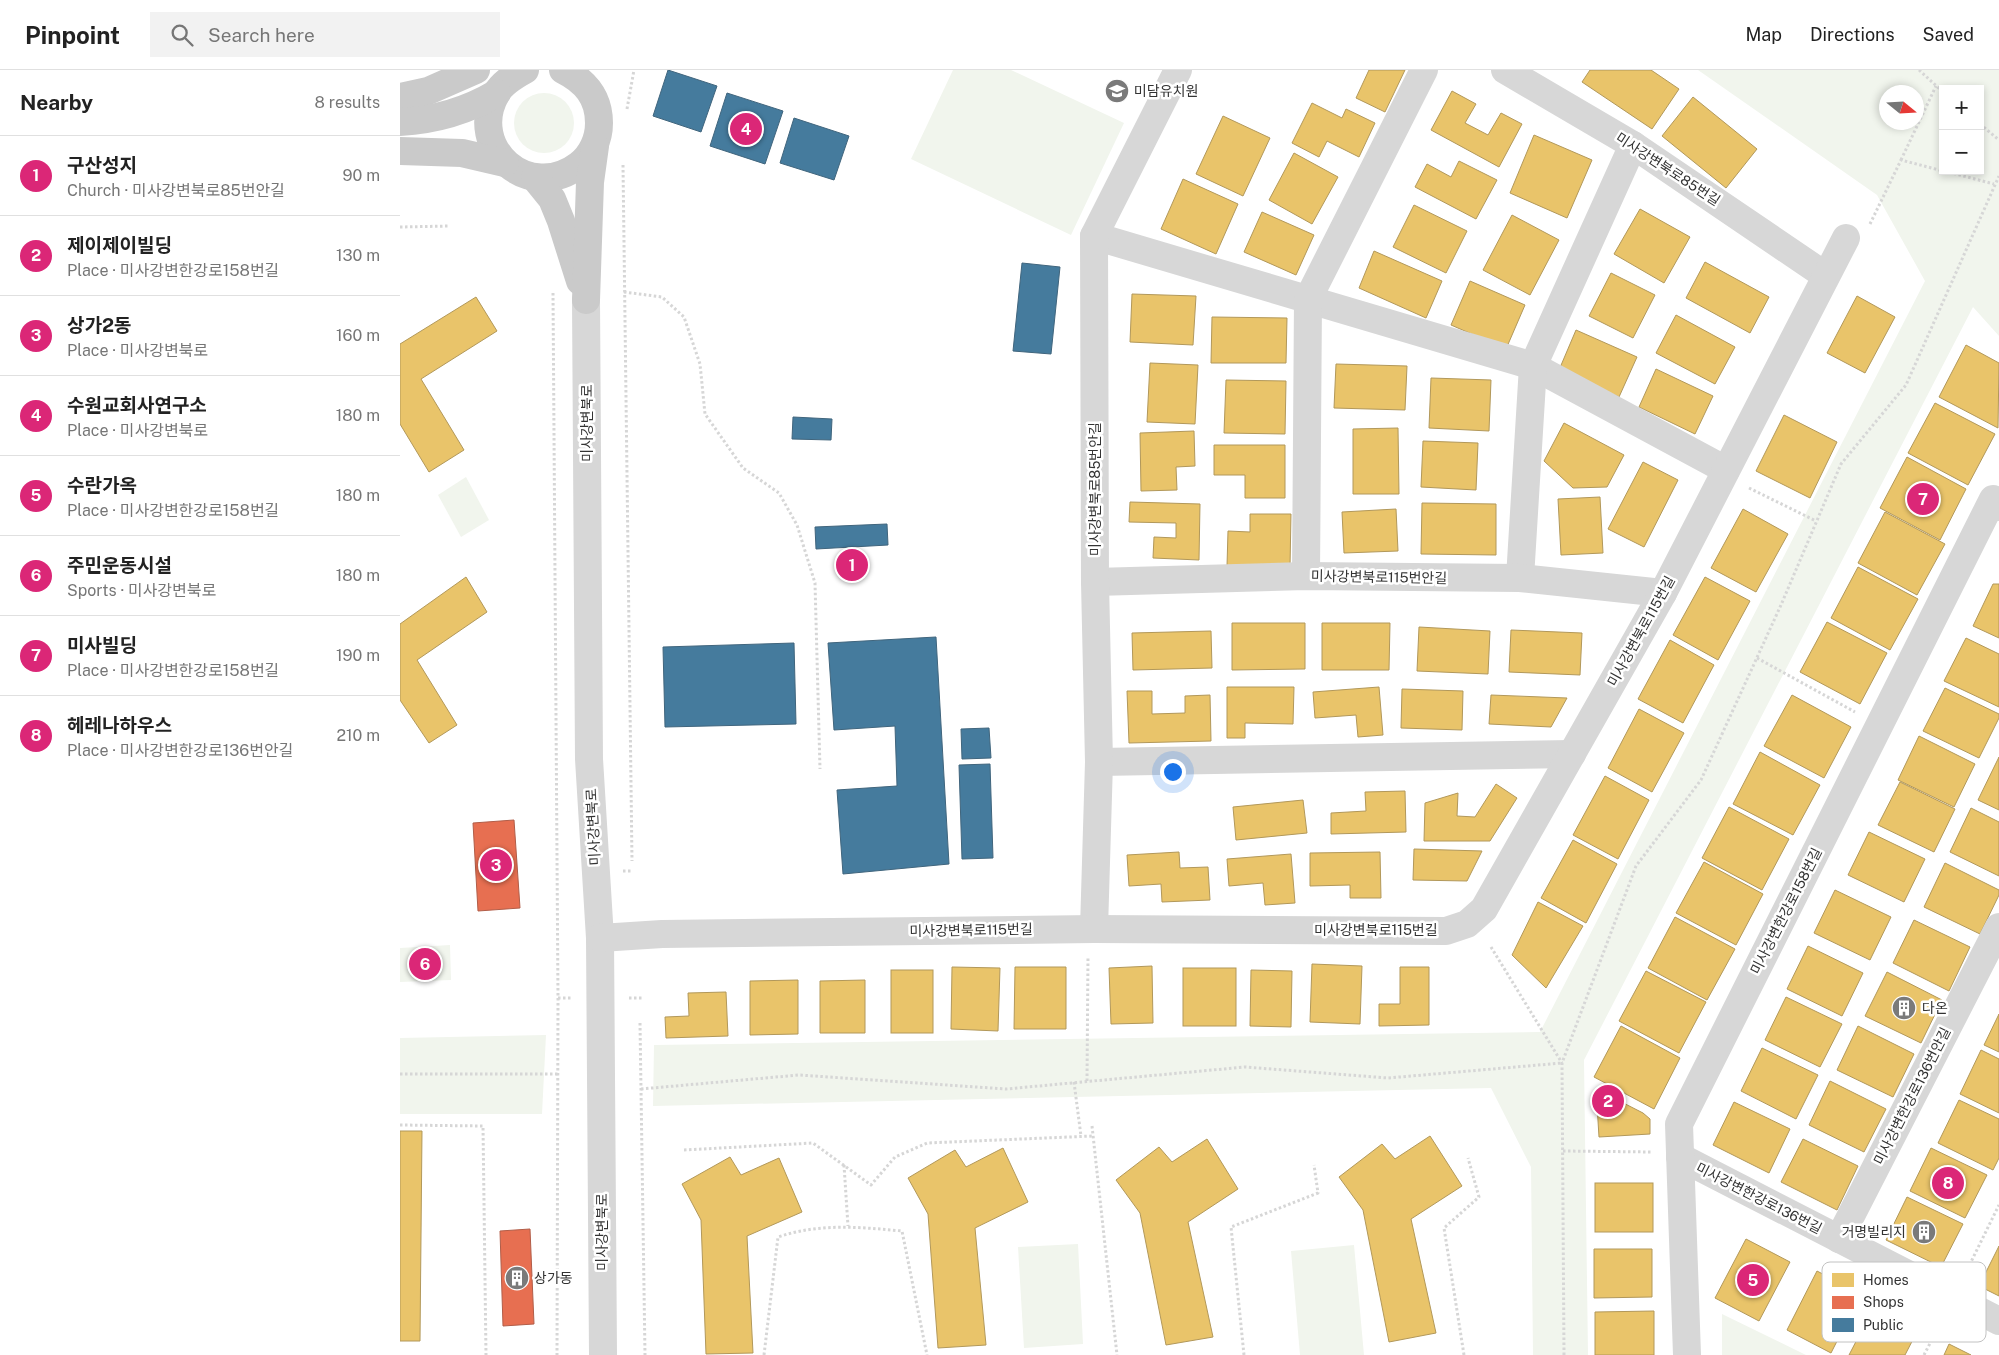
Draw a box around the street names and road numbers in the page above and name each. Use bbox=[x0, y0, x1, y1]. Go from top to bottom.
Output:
street label: 미사강변북로85번길 bbox=[1613, 129, 1723, 209]
street label: 미사강변북로 bbox=[579, 384, 595, 462]
street label: 미사강변북로85번안길 bbox=[1087, 422, 1103, 556]
street label: 미사강변북로115번안길 bbox=[1311, 568, 1447, 586]
street label: 미사강변북로115번길 bbox=[1604, 573, 1678, 689]
street label: 미사강변북로 bbox=[583, 788, 603, 866]
street label: 미사강변한강로158번길 bbox=[1747, 845, 1825, 977]
street label: 미사강변북로115번길 bbox=[909, 921, 1033, 939]
street label: 미사강변북로115번길 bbox=[1314, 922, 1438, 938]
street label: 미사강변한강로136번안길 bbox=[1870, 1025, 1954, 1167]
street label: 미사강변한강로136번길 bbox=[1693, 1159, 1825, 1237]
street label: 미사강변북로 bbox=[594, 1193, 610, 1271]

